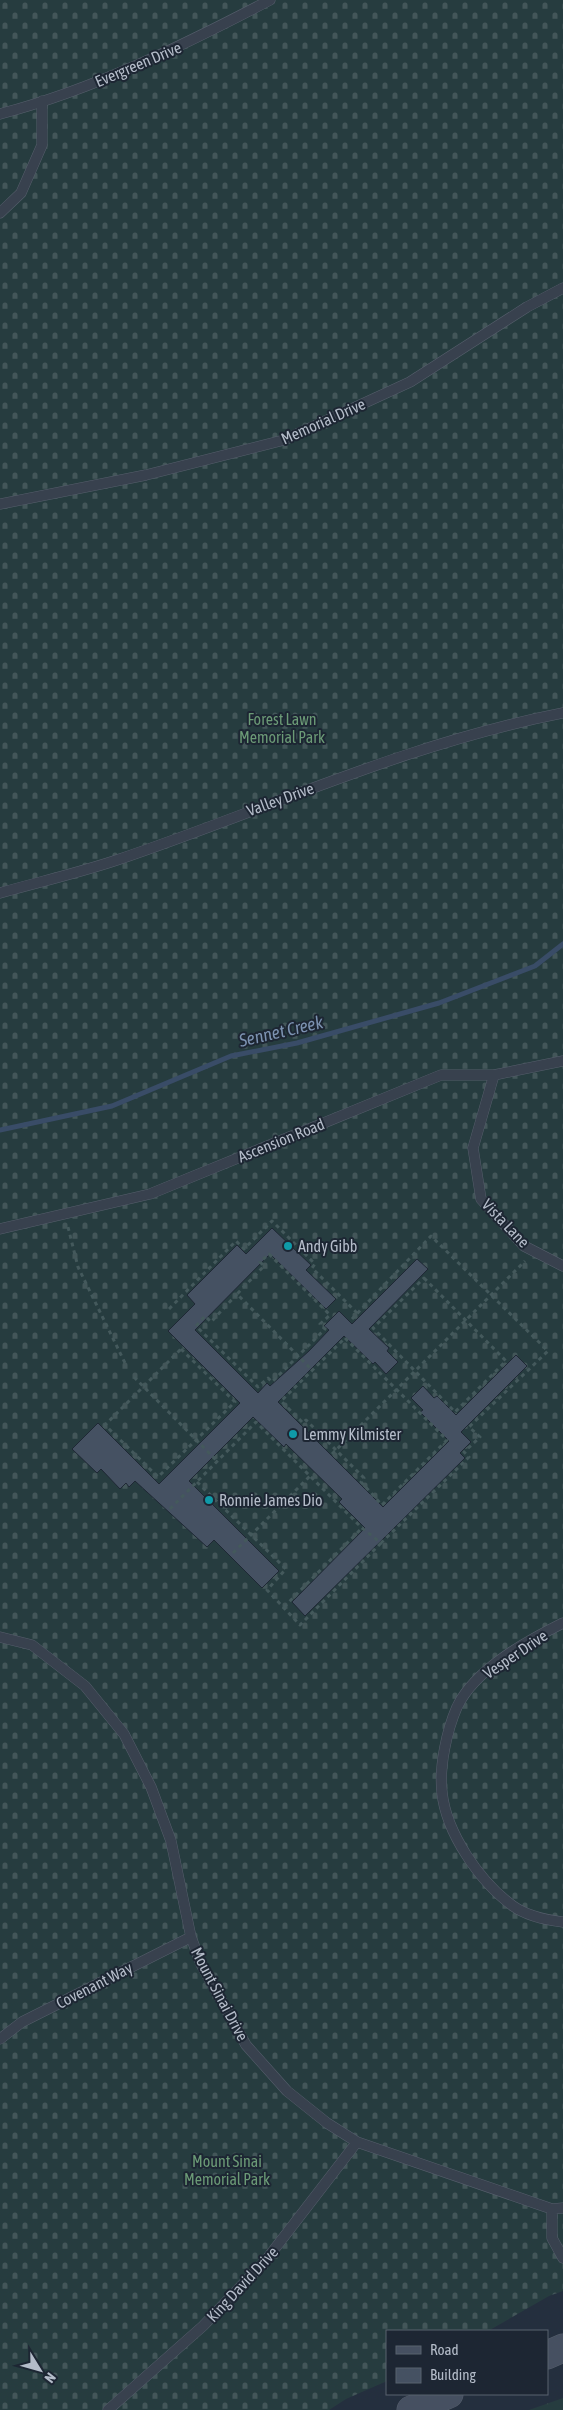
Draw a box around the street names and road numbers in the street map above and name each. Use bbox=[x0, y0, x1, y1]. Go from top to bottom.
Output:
street label: Evergreen Drive bbox=[92, 38, 184, 91]
street label: Memorial Drive bbox=[278, 394, 368, 448]
street label: Valley Drive bbox=[244, 779, 316, 820]
street label: Ascension Road bbox=[235, 1114, 327, 1166]
street label: Vista Lane bbox=[479, 1195, 533, 1251]
street label: Vesper Drive bbox=[480, 1626, 551, 1683]
street label: Mount Sinai Drive bbox=[188, 1944, 252, 2044]
street label: Covenant Way bbox=[53, 1958, 136, 2013]
street label: King David Drive bbox=[203, 2243, 282, 2326]

